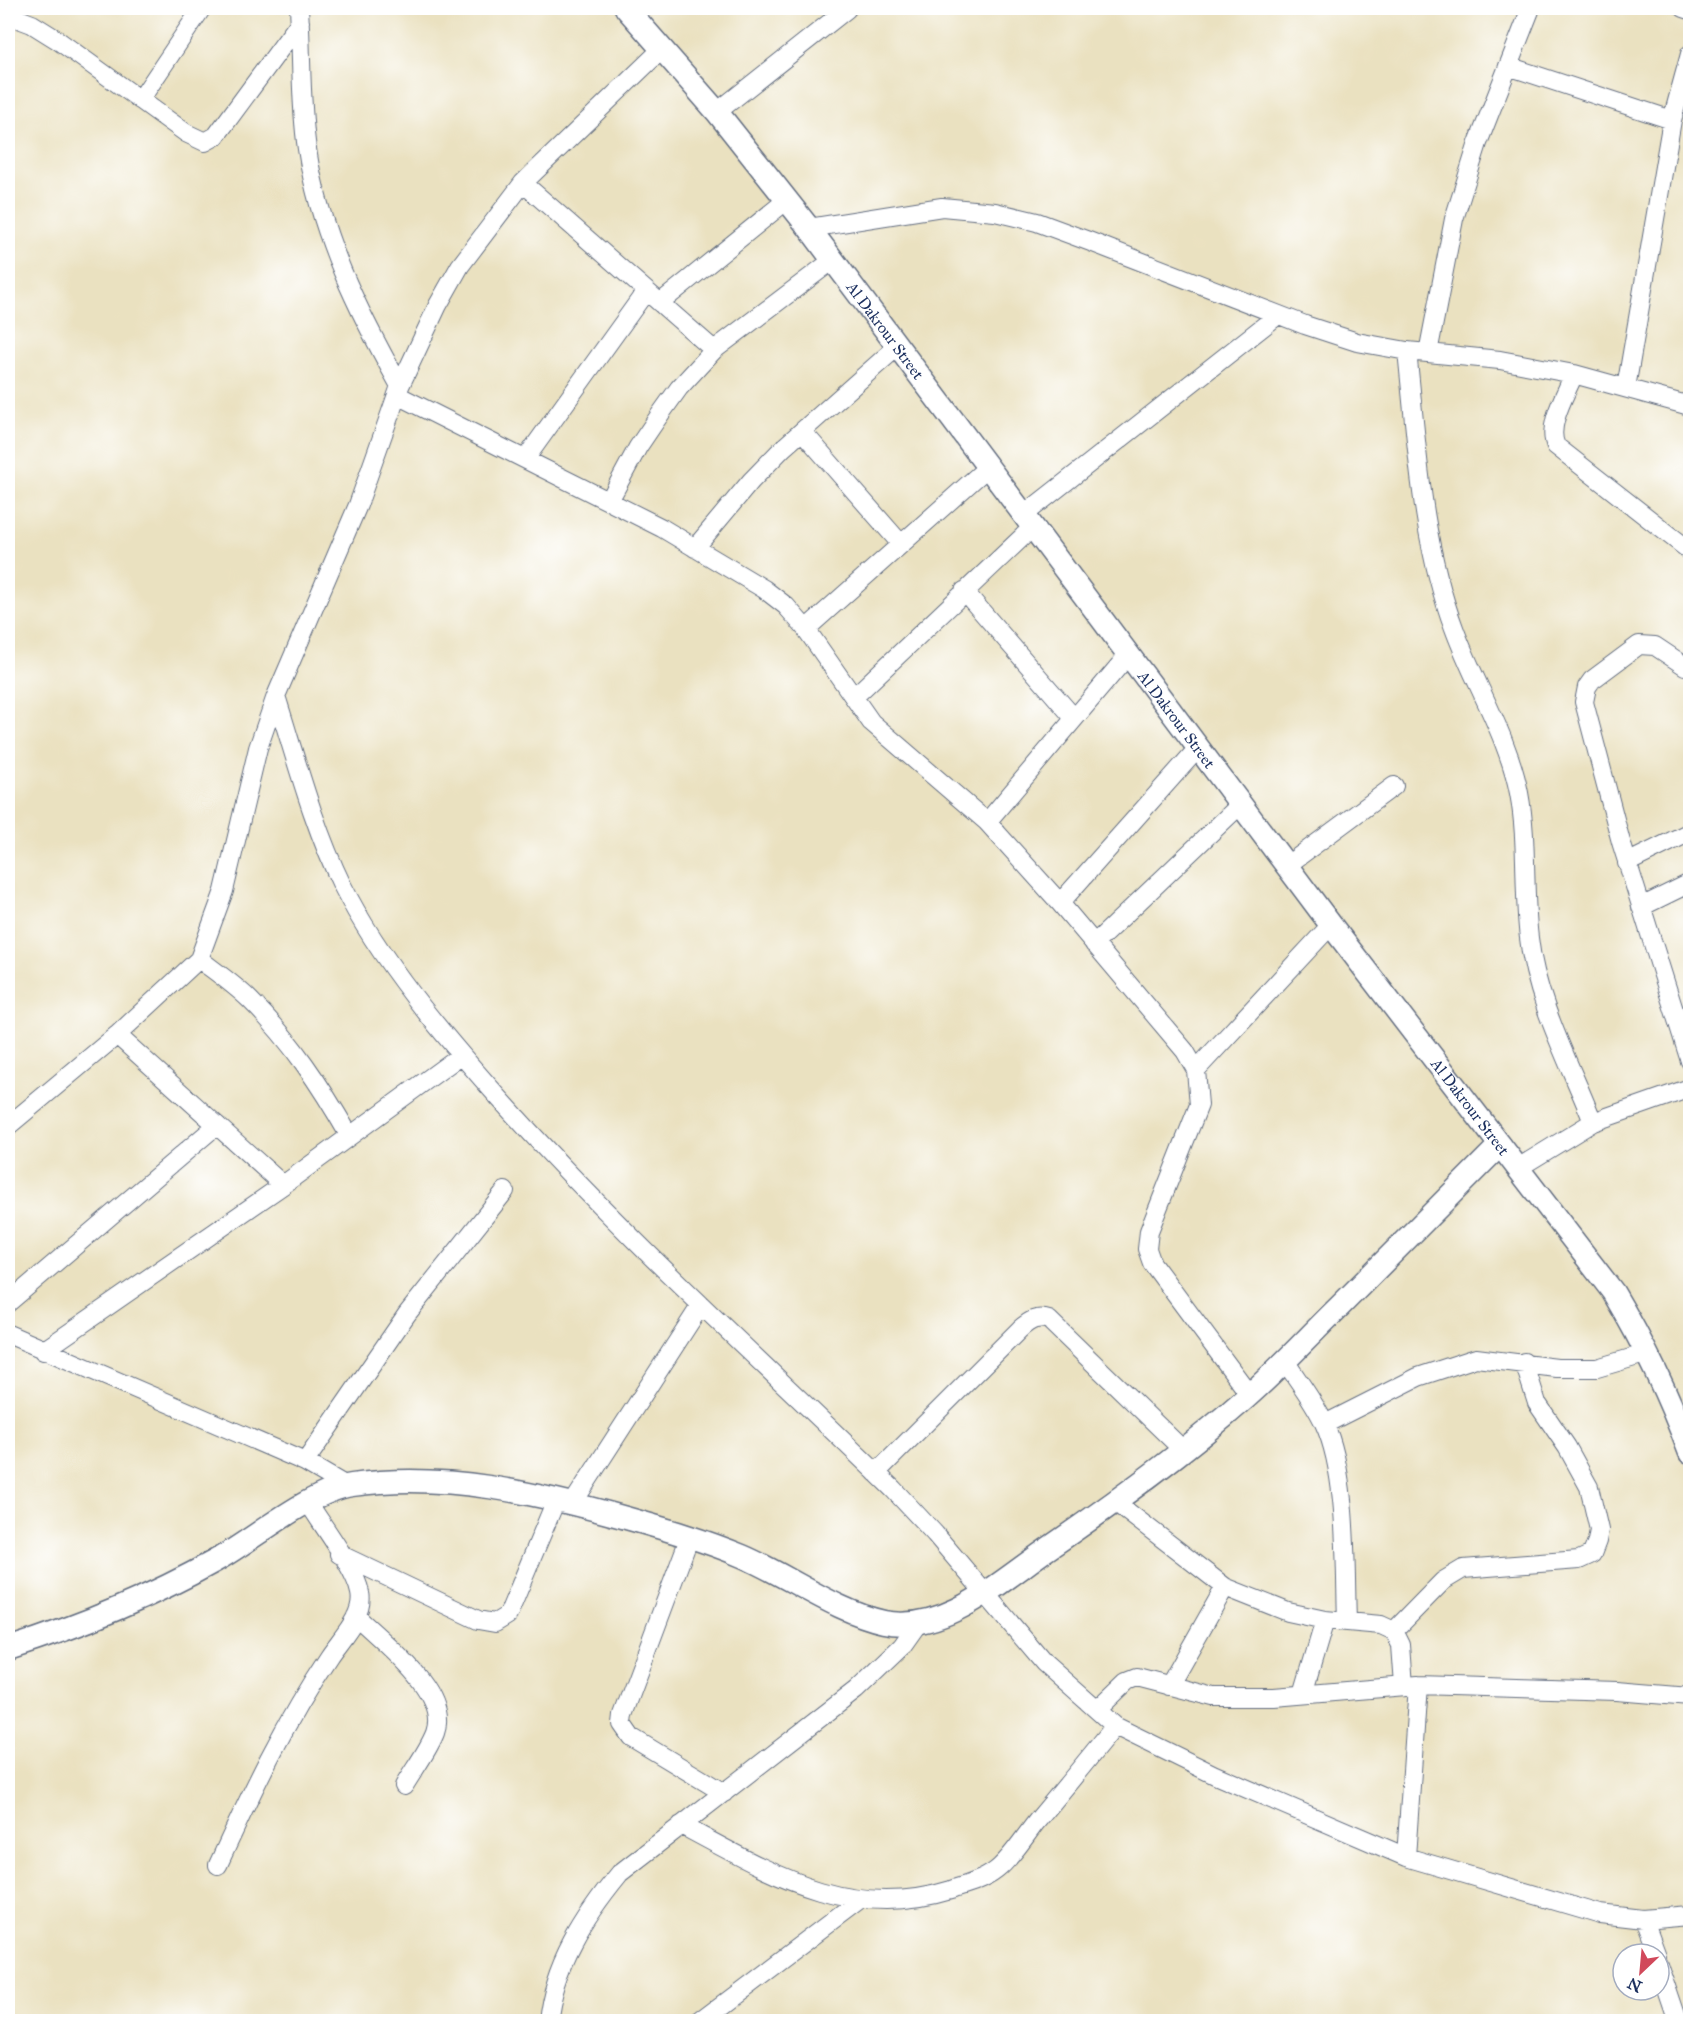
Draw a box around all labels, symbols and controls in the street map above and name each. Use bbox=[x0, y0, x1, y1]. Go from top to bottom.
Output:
street label: Al Dakrour Street bbox=[842, 277, 928, 383]
street label: Al Dakrour Street bbox=[1133, 666, 1219, 772]
street label: Al Dakrour Street bbox=[1426, 1054, 1514, 1159]
north arrow bbox=[1611, 1942, 1671, 2002]
text: N bbox=[1624, 1973, 1645, 1997]

